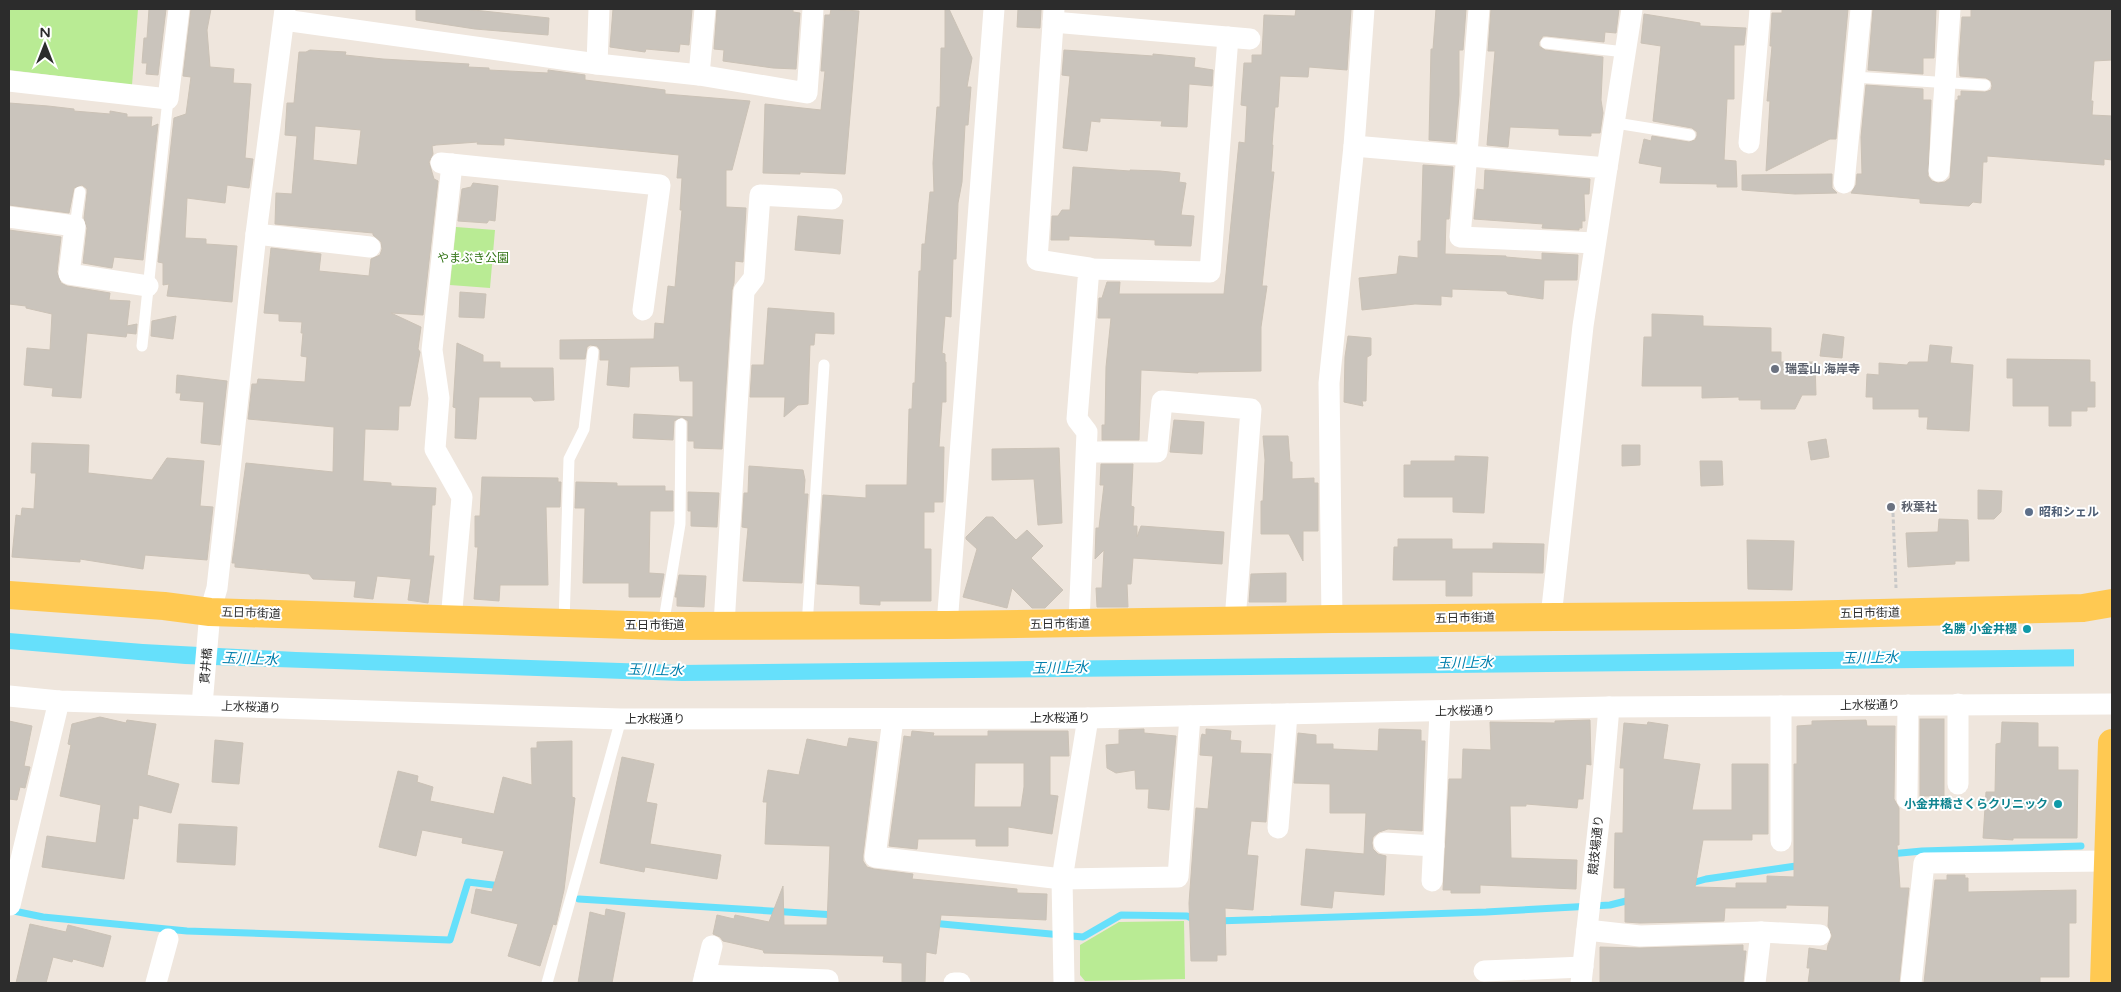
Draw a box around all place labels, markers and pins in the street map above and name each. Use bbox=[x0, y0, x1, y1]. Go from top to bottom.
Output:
place label: 瑞雲山 海岸寺 bbox=[1785, 362, 1860, 376]
marker: 瑞雲山 海岸寺 bbox=[1769, 363, 1781, 375]
place label: 秋葉社 bbox=[1901, 500, 1937, 514]
marker: 秋葉社 bbox=[1885, 501, 1897, 513]
place label: 昭和シェル bbox=[2039, 505, 2099, 519]
marker: 昭和シェル bbox=[2023, 506, 2035, 518]
place label: 名勝 小金井櫻 bbox=[1942, 622, 2017, 636]
marker: 名勝 小金井櫻 bbox=[2021, 623, 2033, 635]
place label: 小金井橋さくらクリニック bbox=[1904, 797, 2048, 811]
marker: 小金井橋さくらクリニック bbox=[2052, 798, 2064, 810]

